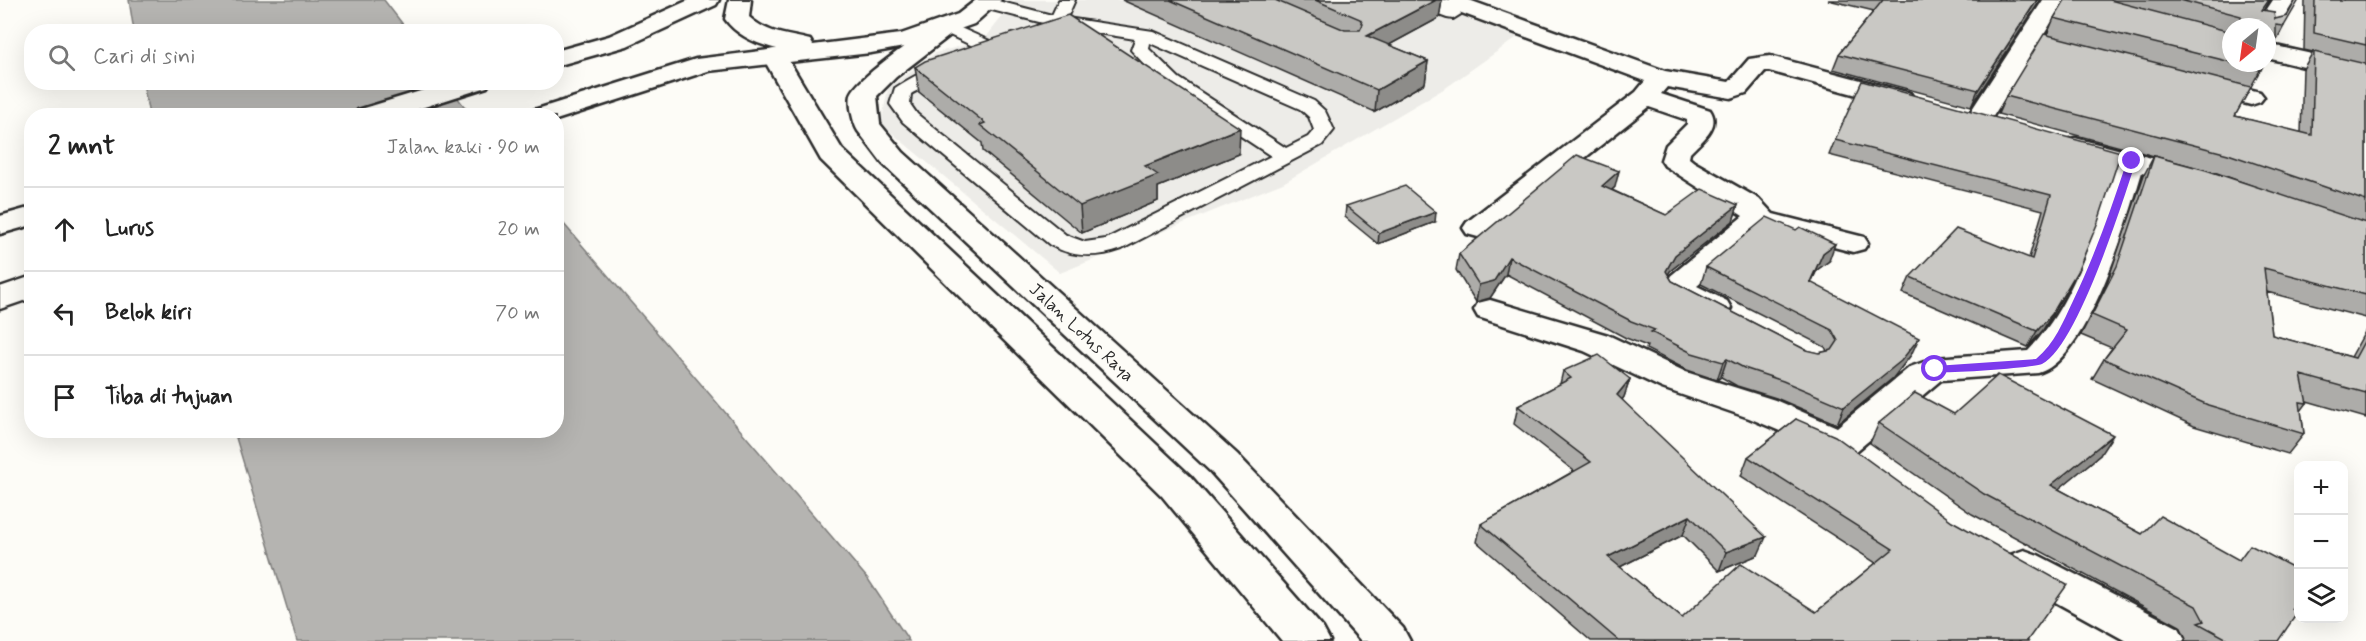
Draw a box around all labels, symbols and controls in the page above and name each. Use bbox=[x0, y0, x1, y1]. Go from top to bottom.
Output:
north arrow bbox=[2222, 18, 2276, 72]
search box bbox=[24, 24, 564, 90]
icon: search bbox=[45, 41, 78, 74]
text: Cari di sini bbox=[93, 43, 195, 71]
text: 2 mnt bbox=[48, 130, 115, 164]
text: Jalan kaki · 90 m bbox=[387, 134, 540, 161]
route end bbox=[2118, 147, 2144, 173]
icon: ahead bbox=[48, 213, 81, 246]
text: Lurus bbox=[105, 215, 154, 243]
text: 20 m bbox=[497, 216, 540, 243]
street label: Jalan Lotus Raya bbox=[1024, 278, 1139, 388]
icon: left bbox=[48, 297, 81, 330]
text: Belok kiri bbox=[105, 299, 192, 327]
text: 70 m bbox=[495, 300, 540, 327]
route start bbox=[1921, 355, 1947, 381]
icon: arrive bbox=[48, 381, 81, 414]
text: Tiba di tujuan bbox=[105, 383, 233, 411]
map controls bbox=[2294, 461, 2348, 623]
button: + bbox=[2294, 461, 2348, 515]
button: − bbox=[2294, 515, 2348, 569]
button: layers bbox=[2294, 569, 2348, 623]

